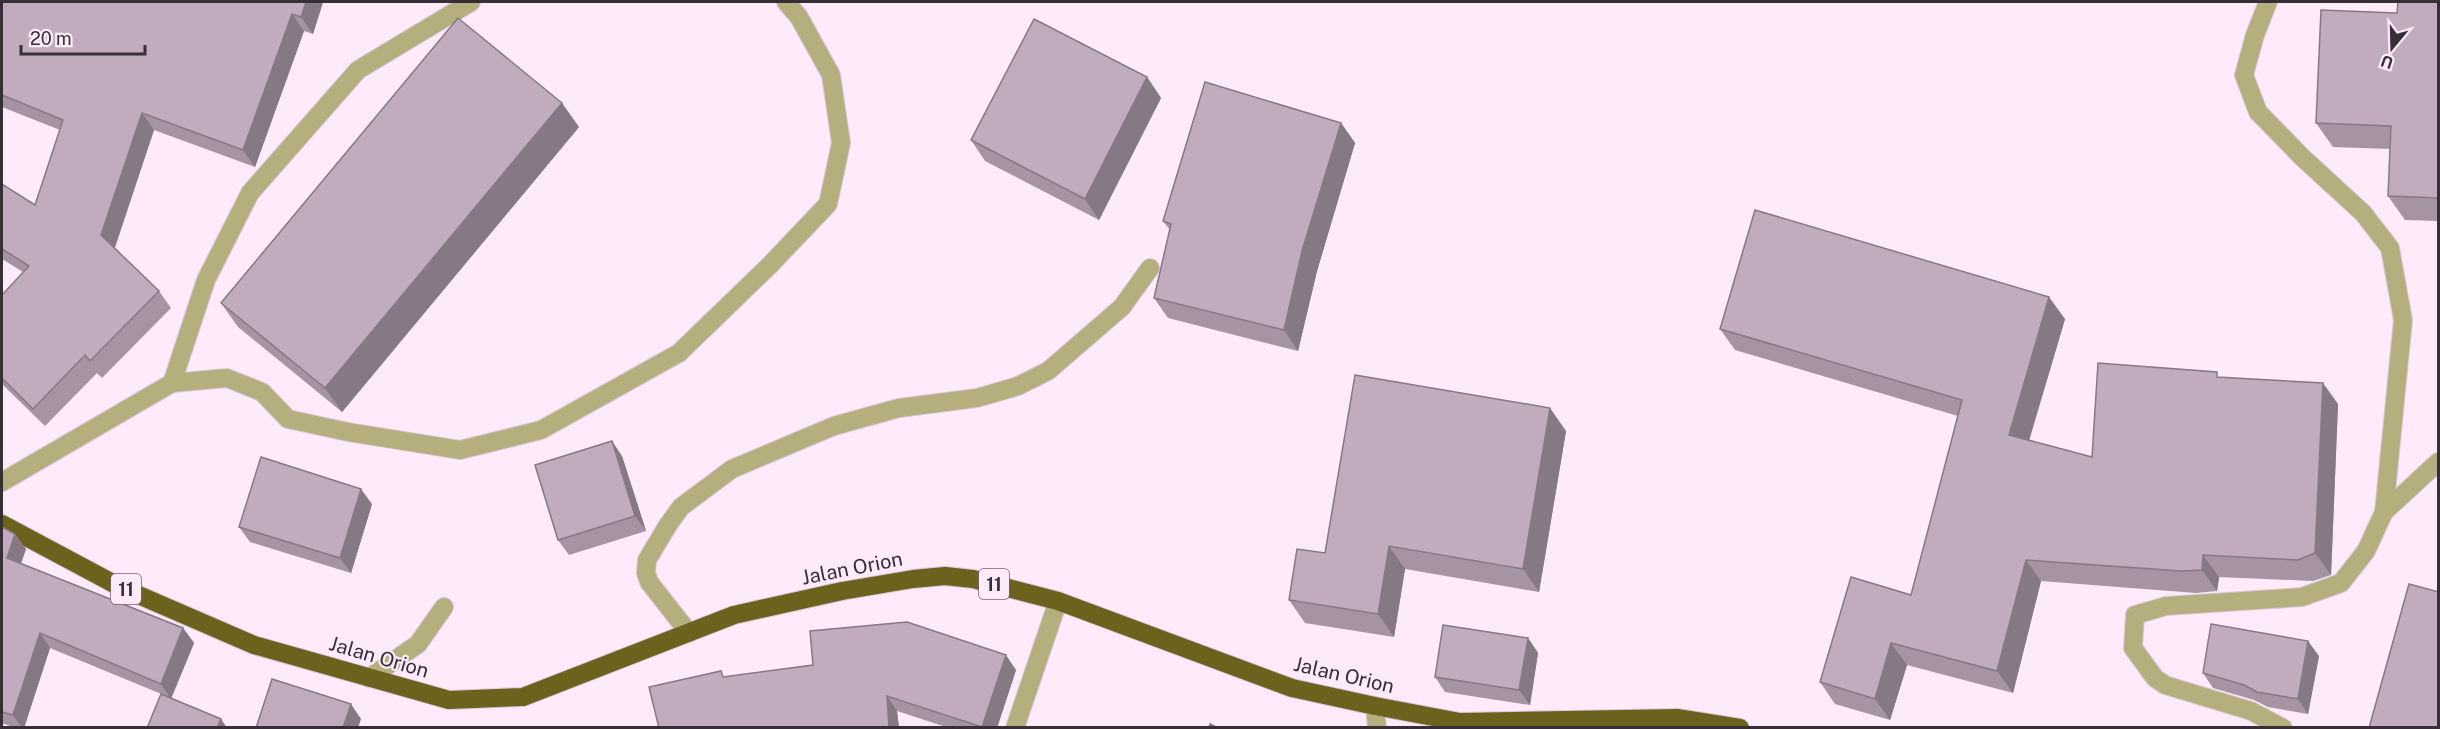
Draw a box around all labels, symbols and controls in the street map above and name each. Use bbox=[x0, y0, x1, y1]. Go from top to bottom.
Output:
scale bar bbox=[21, 18, 146, 56]
north arrow bbox=[2362, 18, 2422, 78]
text: 20 m bbox=[30, 28, 72, 49]
text: U bbox=[2379, 51, 2396, 73]
street label: Jalan Orion bbox=[799, 546, 905, 590]
road number: 11 bbox=[979, 569, 1009, 599]
road number: 11 bbox=[111, 574, 141, 604]
street label: Jalan Orion bbox=[326, 631, 432, 683]
street label: Jalan Orion bbox=[1291, 652, 1397, 698]

